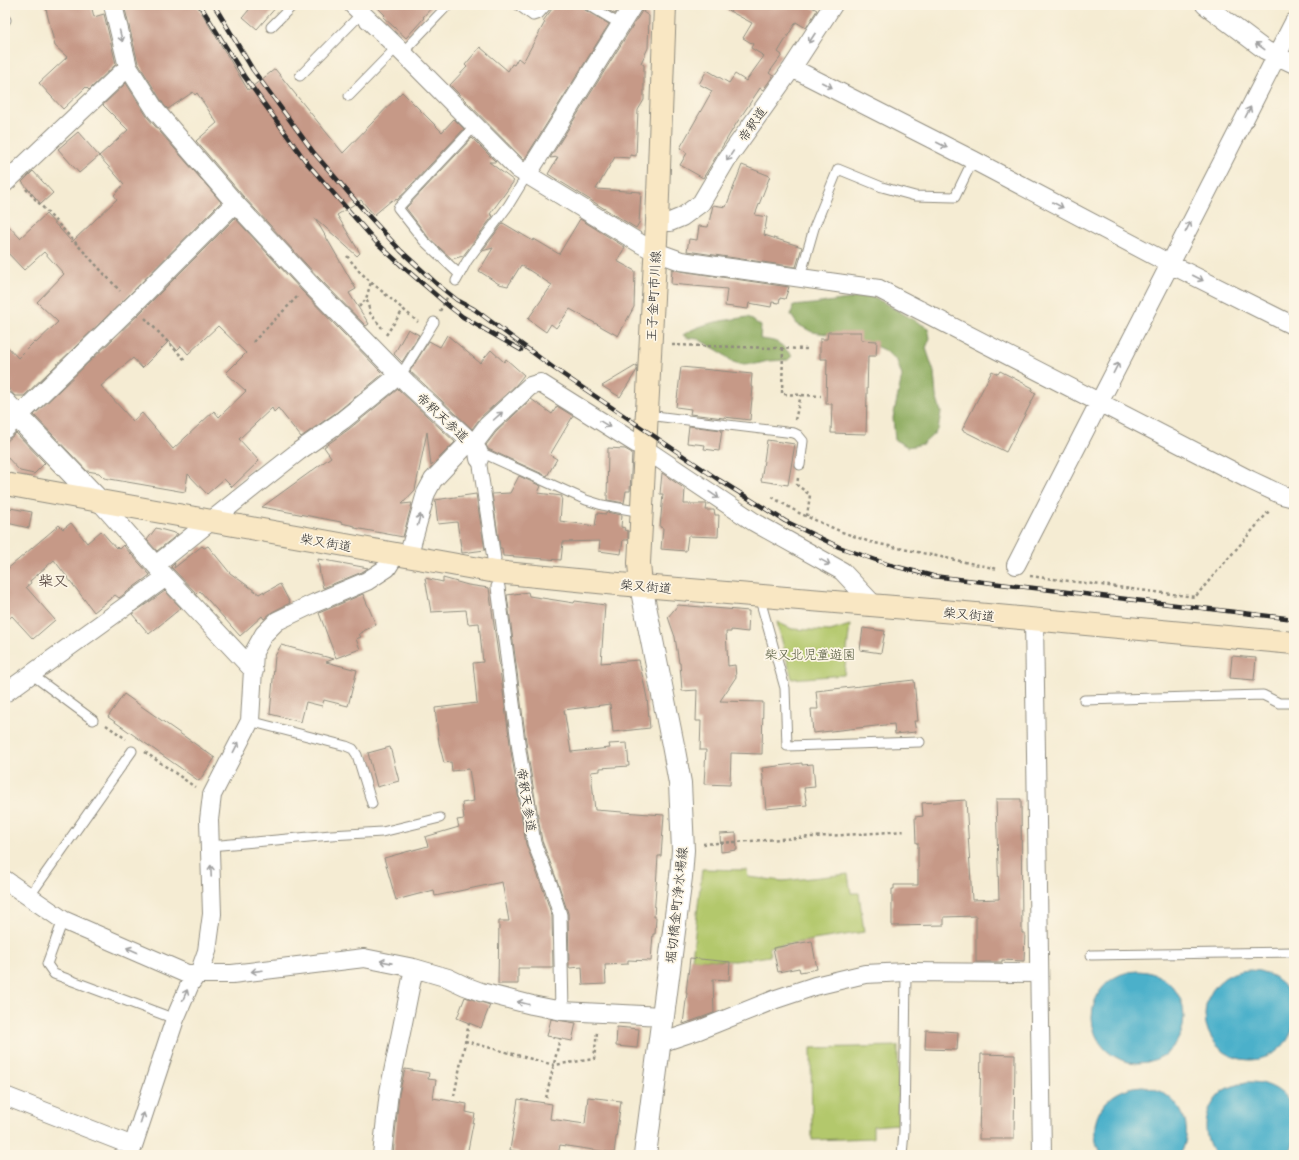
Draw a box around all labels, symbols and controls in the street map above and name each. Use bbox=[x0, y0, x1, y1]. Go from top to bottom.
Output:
one-way arrow bbox=[118, 29, 125, 42]
one-way arrow bbox=[808, 32, 816, 43]
one-way arrow bbox=[1254, 42, 1265, 50]
one-way arrow bbox=[821, 82, 833, 90]
street label: 帝釈道 bbox=[733, 103, 771, 145]
one-way arrow bbox=[1245, 106, 1252, 118]
one-way arrow bbox=[936, 141, 948, 149]
one-way arrow bbox=[726, 150, 734, 161]
one-way arrow bbox=[1052, 201, 1064, 209]
one-way arrow bbox=[1185, 221, 1193, 233]
street label: 王子金町市川線 bbox=[642, 249, 664, 342]
one-way arrow bbox=[1192, 275, 1204, 282]
one-way arrow bbox=[1113, 362, 1120, 374]
street label: 帝釈天参道 bbox=[413, 388, 473, 446]
one-way arrow bbox=[493, 411, 503, 420]
one-way arrow bbox=[599, 420, 611, 428]
one-way arrow bbox=[708, 491, 719, 499]
one-way arrow bbox=[416, 513, 423, 526]
street label: 柴又街道 bbox=[299, 529, 353, 555]
one-way arrow bbox=[819, 559, 831, 566]
district label: 柴又 bbox=[38, 570, 68, 591]
street label: 柴又街道 bbox=[619, 575, 673, 597]
street label: 柴又街道 bbox=[942, 603, 996, 625]
park label: 柴又北児童遊園 bbox=[764, 645, 856, 663]
one-way arrow bbox=[233, 742, 240, 754]
street label: 帝釈天参道 bbox=[513, 766, 541, 834]
street label: 堀切橋金町浄水場線 bbox=[661, 845, 691, 964]
one-way arrow bbox=[207, 865, 214, 878]
one-way arrow bbox=[127, 946, 139, 953]
one-way arrow bbox=[380, 958, 393, 966]
one-way arrow bbox=[251, 967, 264, 974]
one-way arrow bbox=[182, 990, 189, 1002]
one-way arrow bbox=[517, 998, 530, 1006]
one-way arrow bbox=[139, 1112, 146, 1125]

